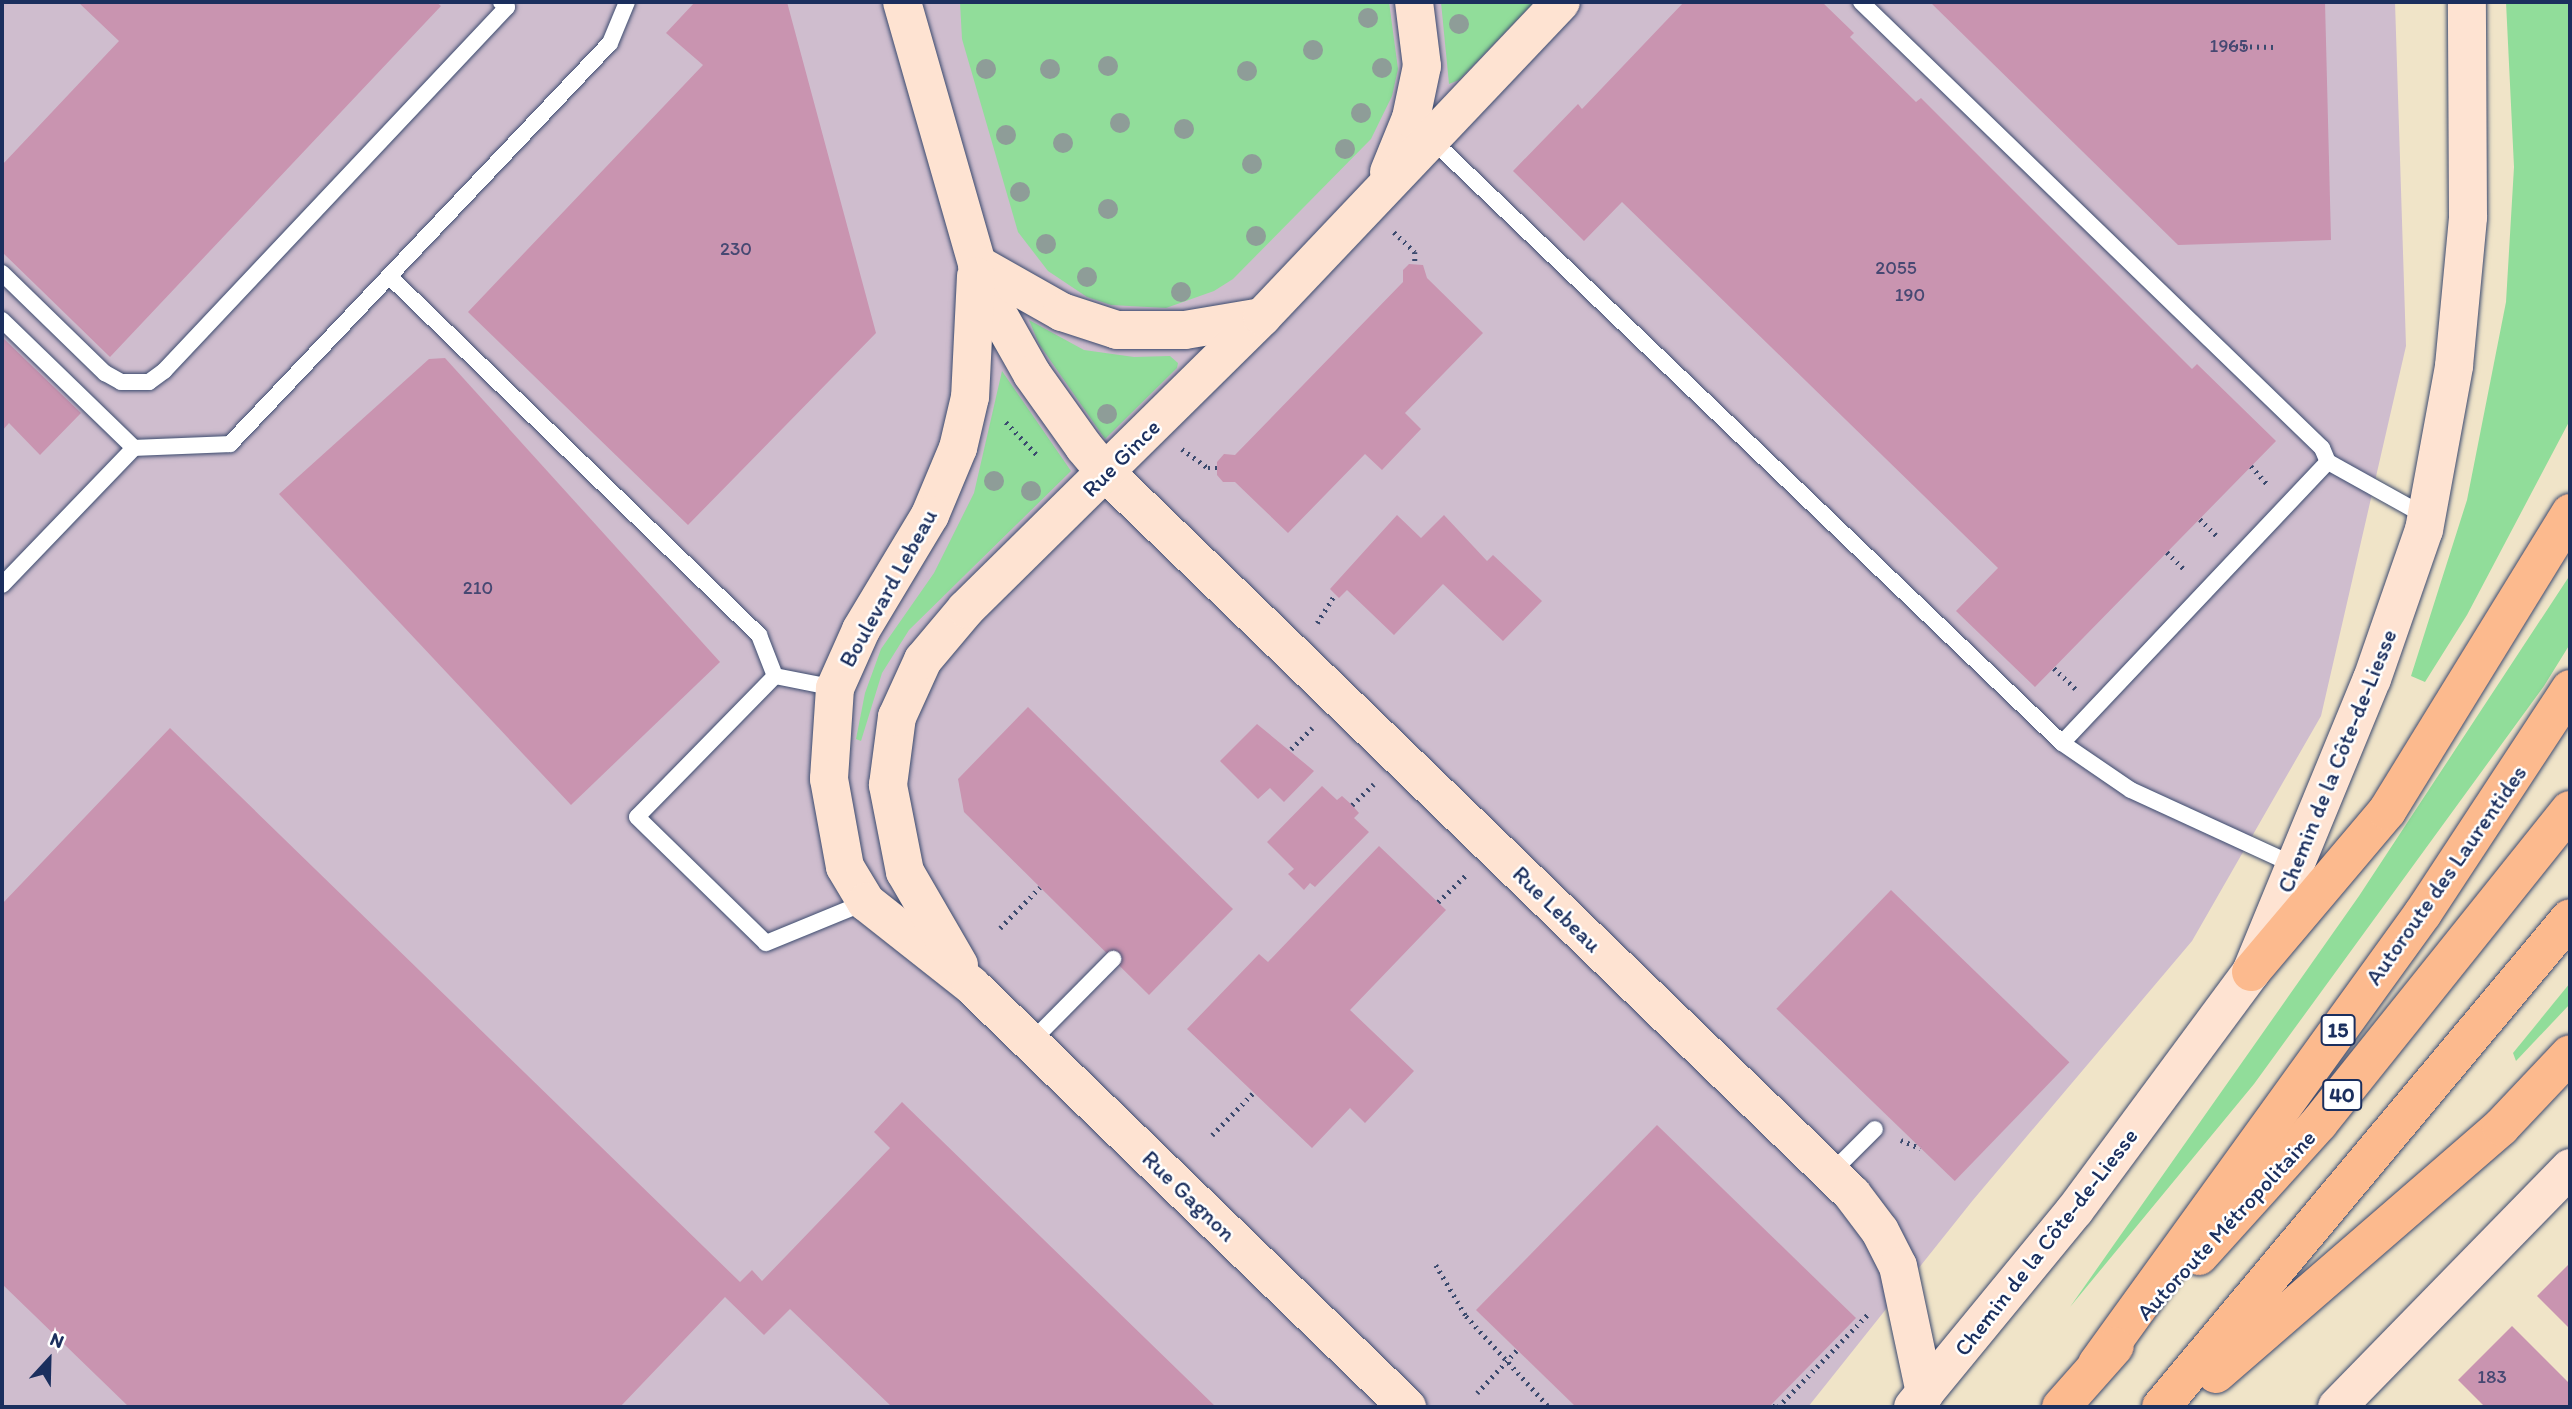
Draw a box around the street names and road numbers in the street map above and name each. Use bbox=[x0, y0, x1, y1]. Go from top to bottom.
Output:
street label: Rue Gince bbox=[1076, 413, 1166, 503]
street label: Boulevard Lebeau bbox=[833, 504, 943, 672]
street label: Chemin de la Côte-de-Liesse bbox=[2272, 626, 2402, 896]
street label: Autoroute des Laurentides bbox=[2360, 760, 2532, 990]
street label: Rue Lebeau bbox=[1507, 860, 1607, 958]
road number: 15 bbox=[2320, 1012, 2356, 1048]
road number: 40 bbox=[2321, 1078, 2363, 1112]
street label: Chemin de la Côte-de-Liesse bbox=[1949, 1123, 2143, 1361]
street label: Autoroute Métropolitaine bbox=[2131, 1124, 2321, 1326]
street label: Rue Gagnon bbox=[1136, 1145, 1242, 1247]

